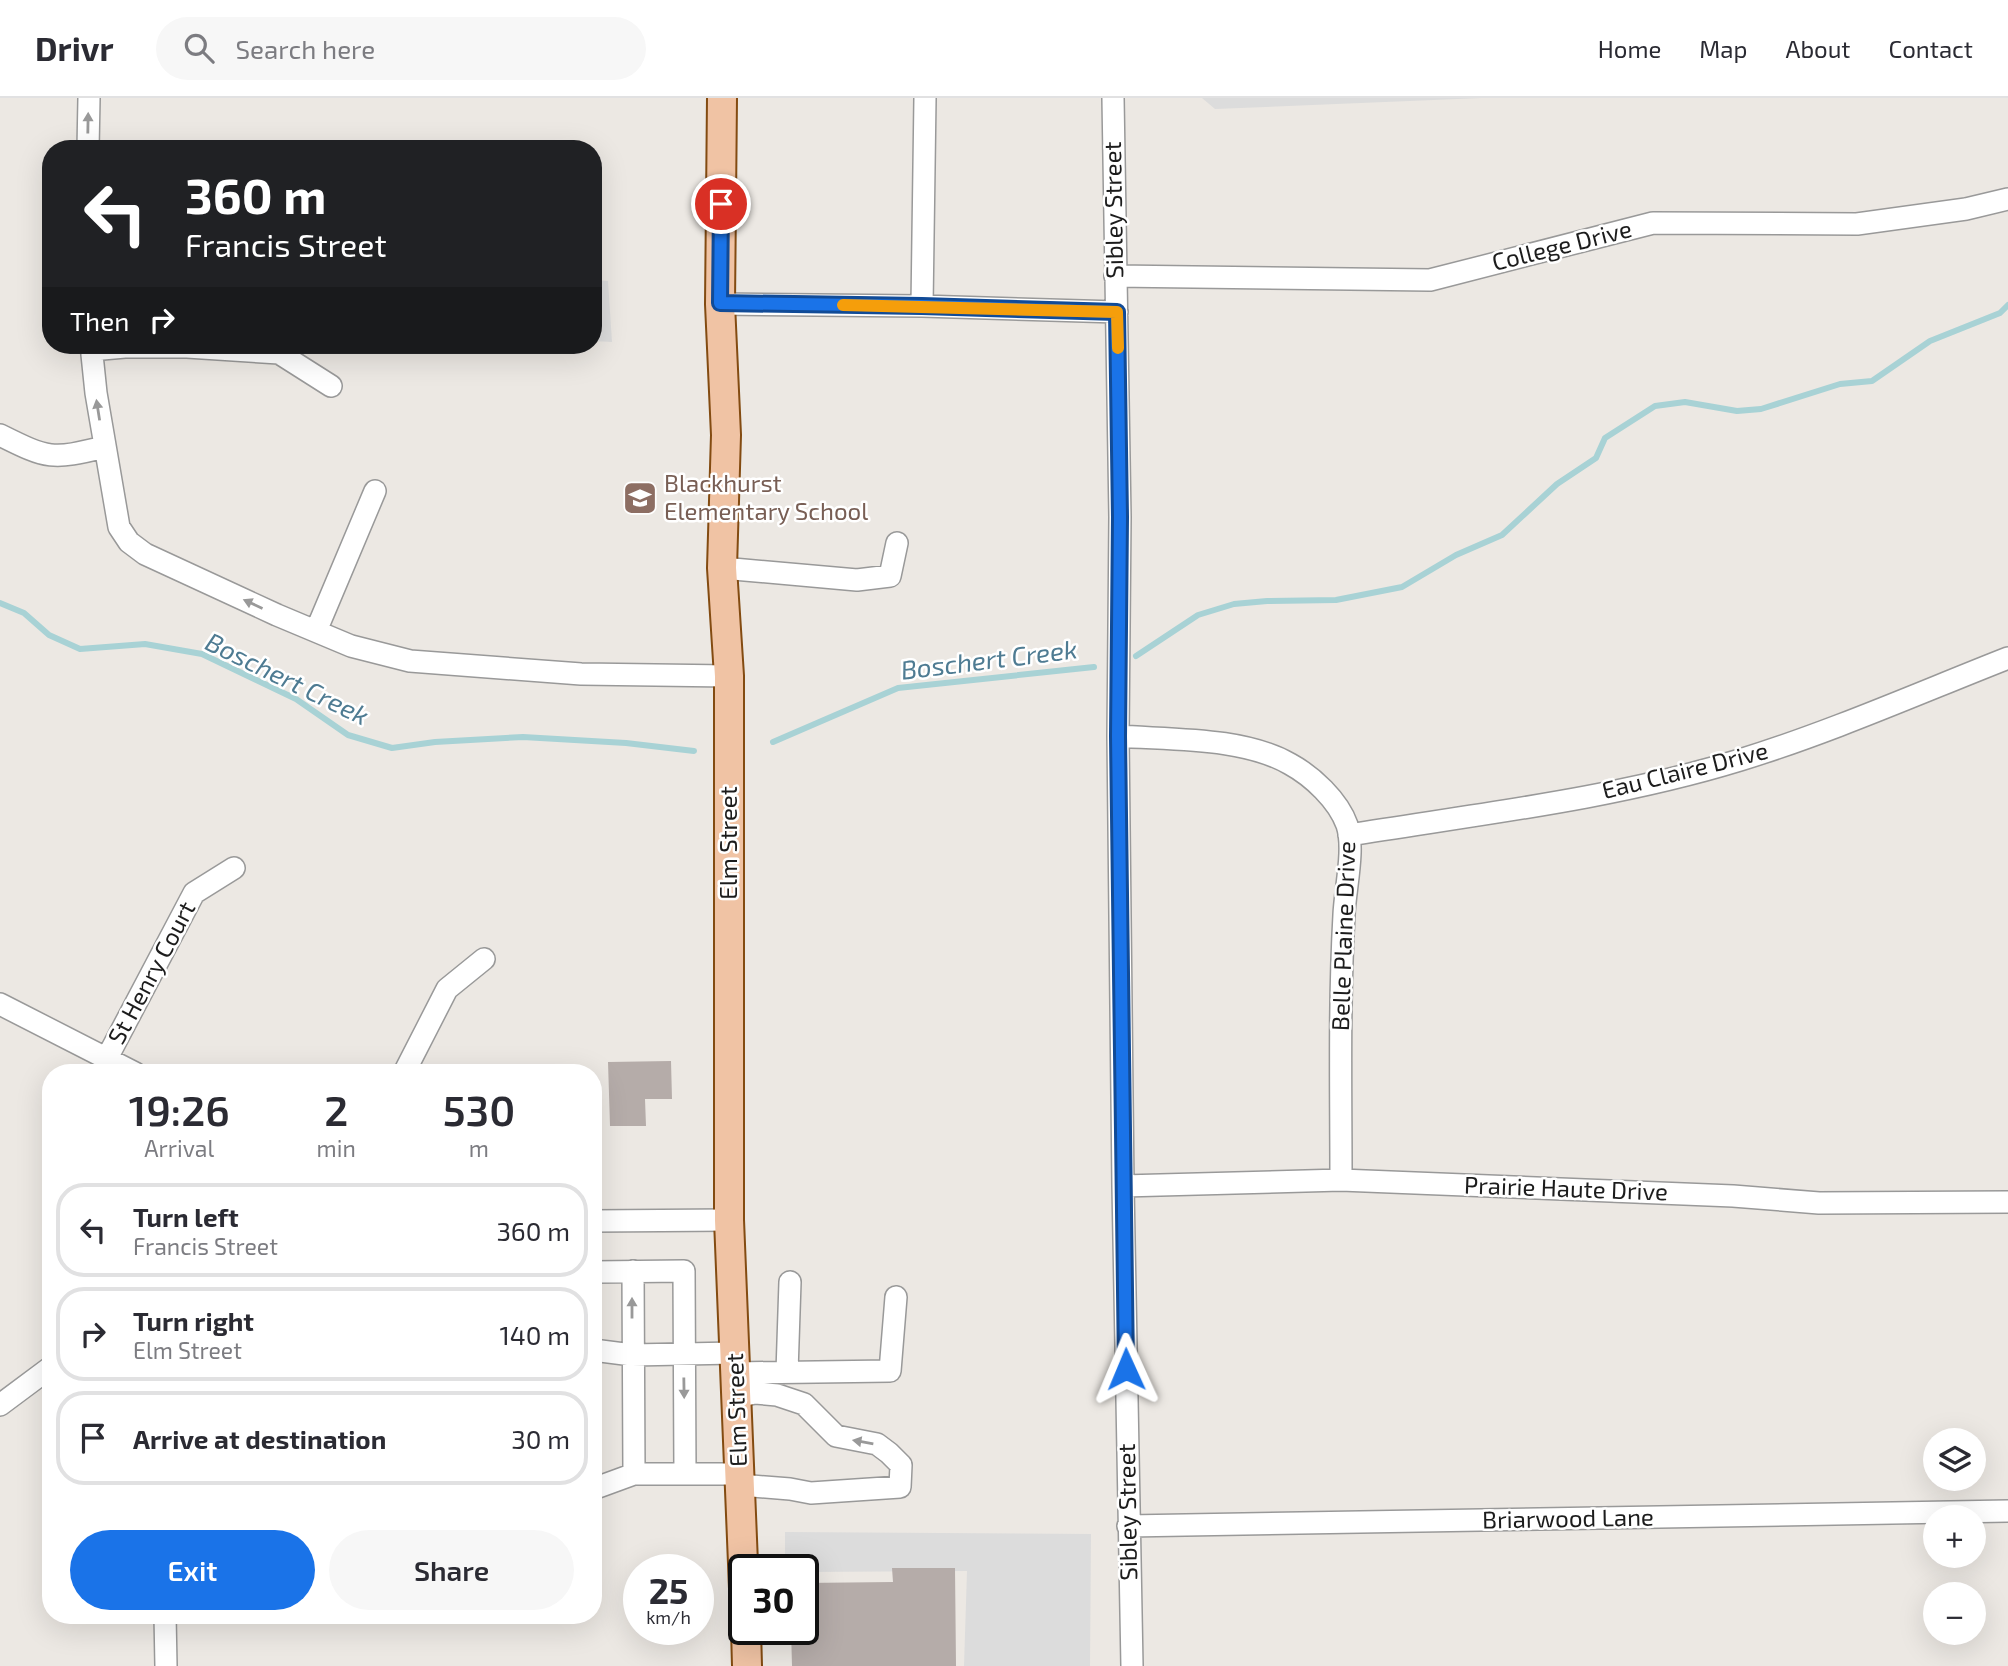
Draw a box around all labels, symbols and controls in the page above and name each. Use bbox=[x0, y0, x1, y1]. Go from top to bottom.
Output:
search box bbox=[156, 17, 646, 80]
text: Drivr bbox=[35, 28, 114, 68]
icon: search bbox=[180, 29, 218, 67]
text: Search here bbox=[236, 33, 375, 64]
text: Home bbox=[1598, 34, 1661, 63]
text: Map bbox=[1699, 34, 1747, 63]
text: About bbox=[1785, 34, 1851, 63]
text: Contact bbox=[1889, 34, 1973, 63]
one-way arrow bbox=[82, 112, 94, 134]
street label: Sibley Street bbox=[1097, 141, 1128, 279]
text: 360 m bbox=[185, 165, 326, 224]
icon: left bbox=[70, 168, 161, 259]
pin bbox=[691, 174, 751, 234]
icon: arrive bbox=[702, 185, 740, 223]
street label: College Drive bbox=[1489, 213, 1635, 276]
text: Francis Street bbox=[185, 225, 387, 263]
icon: right bbox=[143, 301, 181, 339]
text: Then bbox=[70, 305, 129, 336]
one-way arrow bbox=[93, 399, 104, 421]
place label: Blackhurst Elementary School bbox=[664, 468, 868, 525]
school or university icon: Blackhurst Elementary School bbox=[621, 479, 659, 517]
one-way arrow bbox=[243, 598, 263, 610]
water label: Boschert Creek bbox=[201, 625, 374, 731]
water label: Boschert Creek bbox=[899, 632, 1079, 685]
street label: Eau Claire Drive bbox=[1599, 735, 1771, 804]
street label: Elm Street bbox=[713, 786, 742, 900]
street label: Belle Plaine Drive bbox=[1325, 841, 1360, 1031]
street label: St Henry Court bbox=[101, 896, 200, 1049]
text: 19:26 bbox=[129, 1084, 230, 1134]
text: 2 bbox=[324, 1084, 348, 1134]
text: 530 bbox=[443, 1084, 515, 1134]
text: Arrival bbox=[144, 1134, 214, 1162]
text: min bbox=[317, 1134, 356, 1162]
text: m bbox=[469, 1134, 489, 1162]
street label: Prairie Haute Drive bbox=[1464, 1169, 1668, 1206]
text: Turn left bbox=[133, 1201, 239, 1232]
icon: left bbox=[74, 1211, 112, 1249]
text: 360 m bbox=[496, 1215, 570, 1246]
text: Francis Street bbox=[133, 1232, 278, 1260]
one-way arrow bbox=[626, 1296, 638, 1318]
text: Turn right bbox=[133, 1305, 254, 1336]
icon: right bbox=[74, 1315, 112, 1353]
text: 140 m bbox=[499, 1319, 570, 1350]
position arrow bbox=[1089, 1332, 1163, 1406]
text: Elm Street bbox=[133, 1336, 242, 1364]
street label: Elm Street bbox=[719, 1353, 752, 1467]
one-way arrow bbox=[678, 1377, 690, 1399]
icon: arrive bbox=[74, 1419, 112, 1457]
text: Arrive at destination bbox=[133, 1423, 386, 1454]
text: 30 m bbox=[511, 1423, 570, 1454]
map controls bbox=[1923, 1428, 1986, 1645]
button: layers bbox=[1923, 1428, 1986, 1491]
one-way arrow bbox=[852, 1436, 874, 1447]
street label: Sibley Street bbox=[1111, 1443, 1142, 1581]
street label: Briarwood Lane bbox=[1482, 1502, 1654, 1533]
button: + bbox=[1923, 1505, 1986, 1568]
button: Exit bbox=[70, 1530, 315, 1610]
button: Share bbox=[329, 1530, 574, 1610]
speed limit sign: 30 bbox=[728, 1554, 819, 1645]
text: 25 bbox=[649, 1569, 688, 1611]
button: − bbox=[1923, 1582, 1986, 1645]
text: km/h bbox=[646, 1606, 691, 1628]

